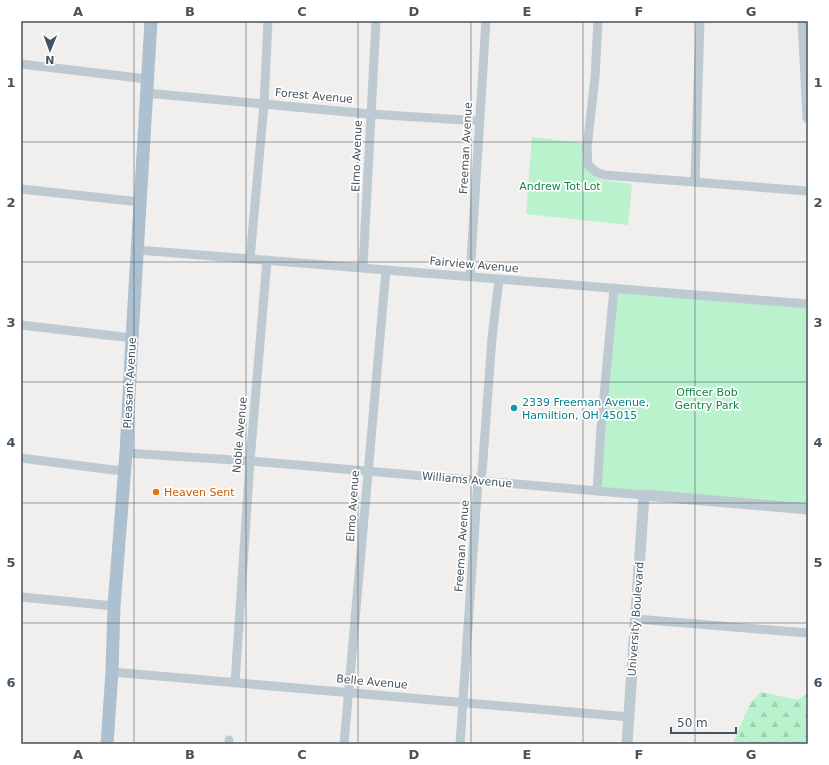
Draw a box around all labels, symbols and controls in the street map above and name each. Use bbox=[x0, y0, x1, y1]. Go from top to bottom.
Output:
text: A bbox=[73, 4, 83, 19]
text: B bbox=[185, 4, 195, 19]
text: C bbox=[297, 4, 307, 19]
text: D bbox=[409, 4, 420, 19]
text: E bbox=[523, 4, 531, 19]
text: F bbox=[635, 4, 643, 19]
text: G bbox=[746, 4, 756, 19]
north arrow bbox=[30, 30, 70, 70]
text: N bbox=[45, 53, 55, 66]
text: 1 bbox=[6, 75, 16, 90]
text: 1 bbox=[813, 75, 823, 90]
street label: Forest Avenue bbox=[275, 86, 354, 106]
street label: Freeman Avenue bbox=[457, 101, 475, 194]
street label: Elmo Avenue bbox=[349, 120, 365, 192]
park label: Andrew Tot Lot bbox=[519, 180, 601, 193]
text: 2 bbox=[6, 195, 16, 210]
text: 2 bbox=[813, 195, 823, 210]
street label: Fairview Avenue bbox=[429, 255, 519, 275]
text: 3 bbox=[6, 315, 16, 330]
text: 3 bbox=[813, 315, 823, 330]
street label: Pleasant Avenue bbox=[121, 337, 139, 429]
park label: Officer Bob Gentry Park bbox=[675, 386, 740, 412]
street label: Noble Avenue bbox=[230, 396, 250, 473]
place label: 2339 Freeman Avenue, Hamiltion, OH 45015 bbox=[522, 396, 649, 422]
marker: 2339 Freeman Avenue, Hamiltion, OH 45015 bbox=[509, 403, 519, 413]
text: 4 bbox=[6, 435, 16, 450]
text: 4 bbox=[813, 435, 823, 450]
street label: Elmo Avenue bbox=[344, 469, 362, 542]
street label: Williams Avenue bbox=[421, 470, 513, 490]
place label: Heaven Sent bbox=[164, 486, 235, 499]
marker: Heaven Sent bbox=[151, 487, 161, 497]
street label: Freeman Avenue bbox=[452, 499, 472, 592]
text: 5 bbox=[6, 555, 16, 570]
text: 5 bbox=[813, 555, 823, 570]
street label: University Boulevard bbox=[626, 561, 646, 677]
street label: Belle Avenue bbox=[336, 672, 408, 692]
text: 6 bbox=[6, 675, 16, 690]
text: 6 bbox=[813, 675, 823, 690]
scale bar bbox=[671, 709, 736, 735]
text: 50 m bbox=[677, 716, 708, 730]
text: A bbox=[73, 747, 83, 762]
text: B bbox=[185, 747, 195, 762]
text: C bbox=[297, 747, 307, 762]
text: D bbox=[409, 747, 420, 762]
text: E bbox=[523, 747, 531, 762]
text: F bbox=[635, 747, 643, 762]
text: G bbox=[746, 747, 756, 762]

